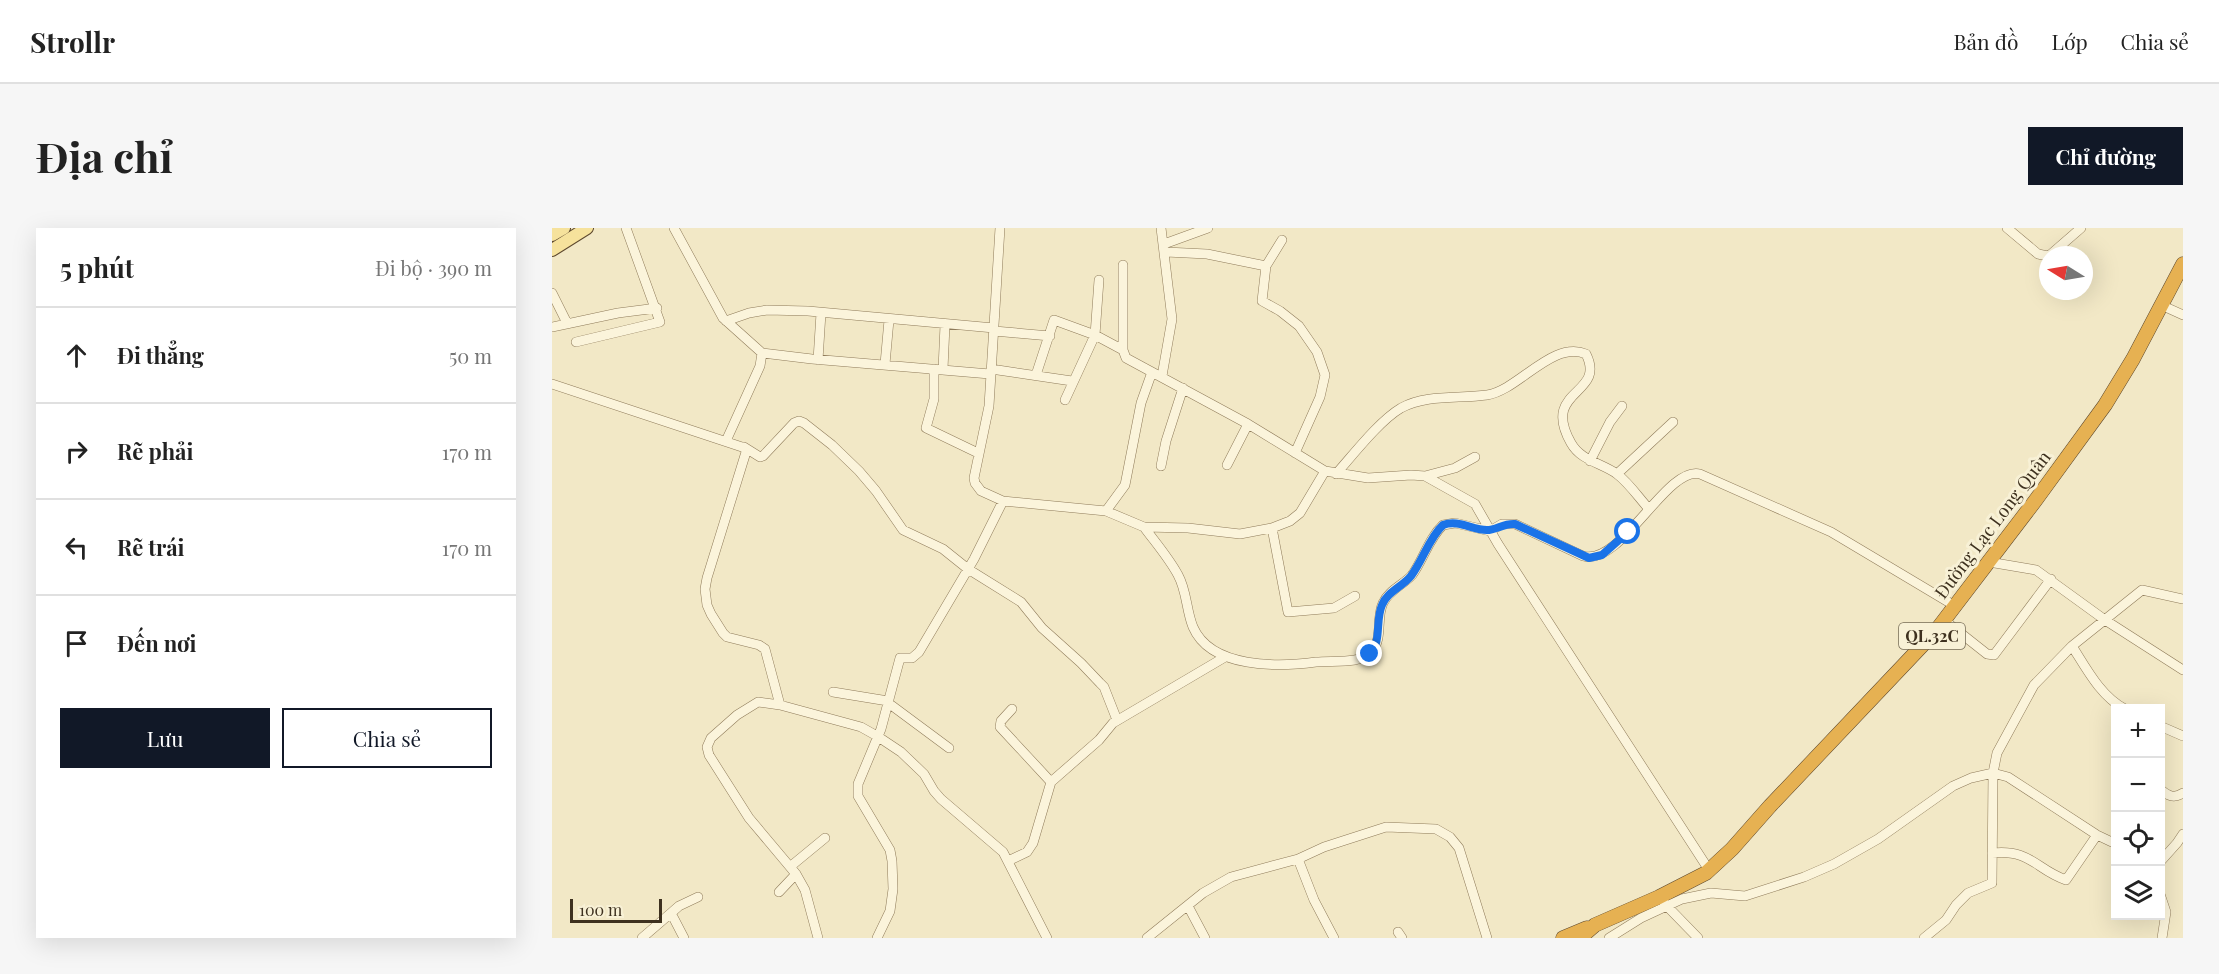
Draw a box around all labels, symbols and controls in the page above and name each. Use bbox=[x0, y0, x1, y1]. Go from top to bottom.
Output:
text: Strollr bbox=[30, 23, 115, 60]
text: Bản đồ bbox=[1954, 27, 2019, 55]
text: Lớp bbox=[2052, 27, 2088, 55]
text: Chia sẻ bbox=[2121, 27, 2189, 55]
button: Chỉ đường bbox=[2028, 127, 2183, 185]
text: Địa chỉ bbox=[36, 128, 173, 184]
north arrow bbox=[2039, 246, 2093, 300]
text: 5 phút bbox=[60, 250, 134, 285]
text: Đi bộ · 390 m bbox=[375, 254, 492, 281]
icon: ahead bbox=[60, 339, 93, 372]
text: Đi thẳng bbox=[117, 340, 204, 370]
text: 50 m bbox=[449, 342, 492, 369]
icon: right bbox=[60, 435, 93, 468]
text: Rẽ phải bbox=[117, 436, 193, 466]
text: 170 m bbox=[442, 438, 492, 465]
street label: Đường Lạc Long Quân bbox=[1929, 445, 2056, 603]
route start bbox=[1614, 518, 1640, 544]
icon: left bbox=[60, 531, 93, 564]
text: Rẽ trái bbox=[117, 532, 185, 562]
text: 170 m bbox=[442, 534, 492, 561]
road number: QL.32C bbox=[1899, 623, 1965, 649]
icon: arrive bbox=[60, 627, 93, 660]
text: Đến nơi bbox=[117, 628, 196, 658]
route end bbox=[1356, 640, 1382, 666]
map controls bbox=[2111, 704, 2165, 920]
button: + bbox=[2111, 704, 2165, 758]
button: Lưu bbox=[60, 708, 270, 768]
button: Chia sẻ bbox=[282, 708, 492, 768]
button: − bbox=[2111, 758, 2165, 812]
button: locate bbox=[2111, 812, 2165, 866]
button: layers bbox=[2111, 866, 2165, 920]
scale bar bbox=[570, 896, 662, 924]
text: 100 m bbox=[579, 899, 622, 920]

